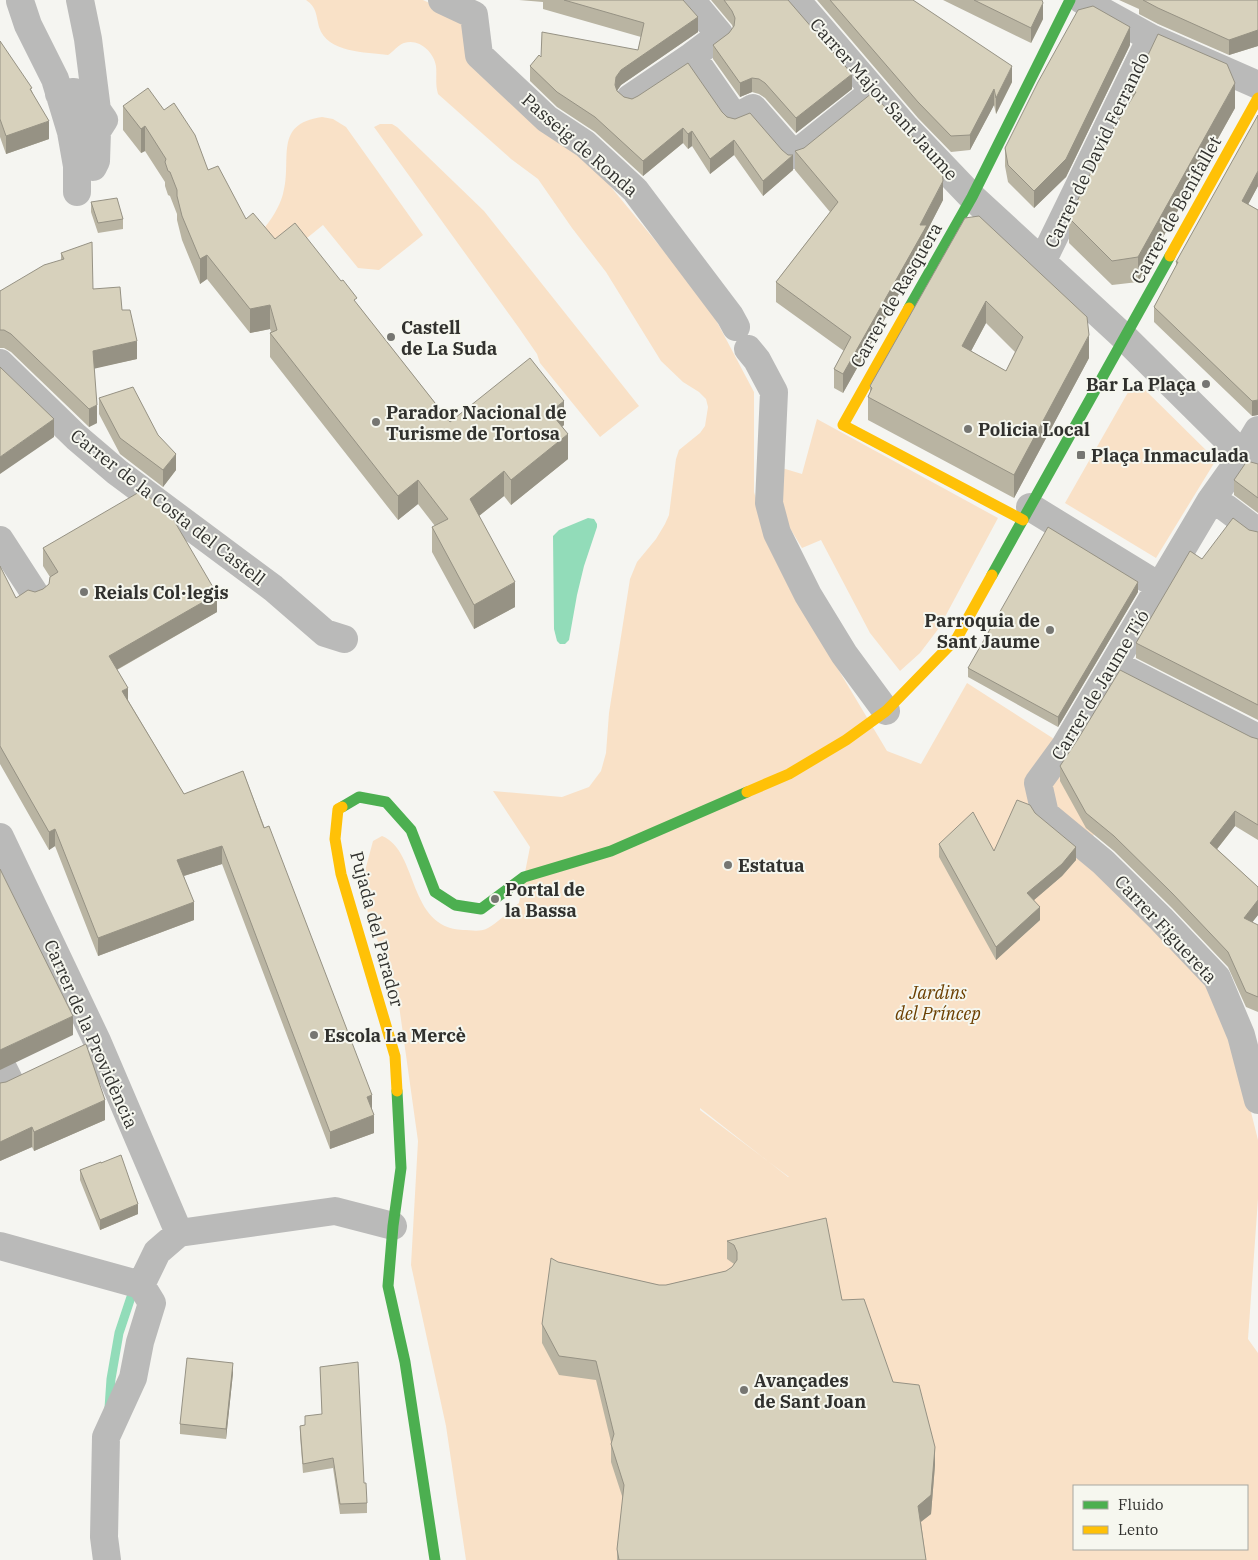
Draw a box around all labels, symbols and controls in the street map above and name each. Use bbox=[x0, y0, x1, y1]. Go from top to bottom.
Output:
street label: Carrer Major Sant Jaume bbox=[805, 13, 963, 185]
street label: Carrer de David Ferrando bbox=[1040, 48, 1154, 252]
street label: Passeig de Ronda bbox=[517, 88, 643, 202]
street label: Carrer de Benifallet bbox=[1126, 132, 1226, 288]
street label: Carrer de Rasquera bbox=[845, 218, 947, 372]
place label: Castell de La Suda bbox=[401, 316, 497, 360]
marker: Castell de La Suda bbox=[385, 331, 397, 343]
place label: Bar La Plaça bbox=[1086, 373, 1196, 396]
marker: Bar La Plaça bbox=[1200, 378, 1212, 390]
place label: Parador Nacional de Turisme de Tortosa bbox=[386, 401, 567, 445]
marker: Parador Nacional de Turisme de Tortosa bbox=[370, 416, 382, 428]
place label: Policia Local bbox=[978, 418, 1090, 441]
marker: Policia Local bbox=[962, 423, 974, 435]
street label: Carrer de la Costa del Castell bbox=[66, 424, 270, 590]
place label: Plaça Inmaculada bbox=[1091, 444, 1249, 467]
marker: Plaça Inmaculada bbox=[1075, 449, 1087, 461]
place label: Reials Col·legis bbox=[94, 581, 229, 604]
marker: Reials Col·legis bbox=[78, 586, 90, 598]
street label: Carrer de Jaume Tió bbox=[1046, 606, 1154, 764]
place label: Parroquia de Sant Jaume bbox=[924, 609, 1040, 653]
marker: Parroquia de Sant Jaume bbox=[1044, 624, 1056, 636]
street label: Pujada del Parador bbox=[345, 849, 409, 1009]
place label: Estatua bbox=[738, 854, 805, 877]
marker: Estatua bbox=[722, 859, 734, 871]
street label: Carrer Figuereta bbox=[1110, 870, 1222, 988]
place label: Portal de la Bassa bbox=[505, 878, 585, 922]
marker: Portal de la Bassa bbox=[489, 893, 501, 905]
street label: Carrer de la Providència bbox=[39, 936, 143, 1132]
park label: Jardins del Príncep bbox=[895, 981, 981, 1025]
place label: Escola La Mercè bbox=[324, 1024, 466, 1047]
marker: Escola La Mercè bbox=[308, 1029, 320, 1041]
place label: Avançades de Sant Joan bbox=[754, 1369, 866, 1413]
marker: Avançades de Sant Joan bbox=[738, 1384, 750, 1396]
legend bbox=[1073, 1485, 1248, 1550]
text: Fluido bbox=[1118, 1495, 1163, 1514]
text: Lento bbox=[1118, 1520, 1158, 1539]

